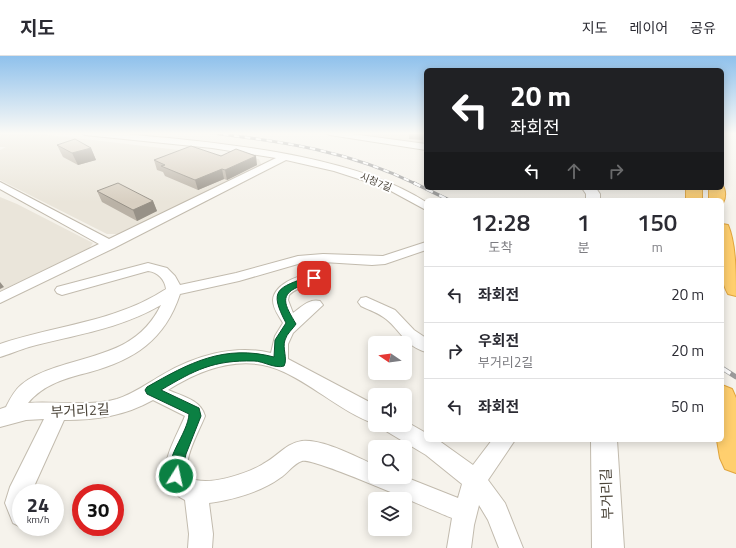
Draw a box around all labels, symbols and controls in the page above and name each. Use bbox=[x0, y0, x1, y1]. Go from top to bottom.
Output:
text: 지도 bbox=[20, 13, 55, 42]
text: 지도 bbox=[582, 17, 608, 38]
text: 레이어 bbox=[630, 17, 668, 38]
text: 공유 bbox=[690, 17, 716, 38]
text: 20 m bbox=[510, 74, 571, 117]
icon: left bbox=[444, 84, 496, 136]
text: 좌회전 bbox=[510, 114, 560, 141]
icon: left bbox=[521, 160, 543, 182]
icon: ahead bbox=[563, 160, 585, 182]
icon: right bbox=[605, 160, 627, 182]
street label: 시청7길 bbox=[358, 169, 394, 195]
text: 12:28 bbox=[471, 204, 530, 240]
text: 1 bbox=[577, 204, 590, 240]
text: 150 bbox=[637, 204, 677, 240]
text: 도착 bbox=[488, 237, 512, 257]
text: 분 bbox=[578, 237, 590, 257]
text: m bbox=[652, 237, 663, 257]
pin bbox=[297, 261, 331, 295]
icon: arrive bbox=[303, 267, 325, 289]
text: 좌회전 bbox=[478, 283, 519, 306]
text: 20 m bbox=[671, 283, 704, 306]
icon: left bbox=[444, 284, 466, 306]
text: 우회전 bbox=[478, 329, 519, 352]
north arrow bbox=[368, 336, 412, 380]
map controls bbox=[368, 336, 412, 536]
text: 20 m bbox=[671, 339, 704, 362]
icon: right bbox=[444, 340, 466, 362]
text: 부거리2길 bbox=[478, 352, 533, 372]
button: sound bbox=[368, 388, 412, 432]
text: 좌회전 bbox=[478, 395, 519, 418]
text: 50 m bbox=[671, 395, 704, 418]
icon: left bbox=[444, 396, 466, 418]
street label: 부거리2길 bbox=[50, 398, 110, 422]
button: search bbox=[368, 440, 412, 484]
position arrow bbox=[155, 455, 197, 497]
street label: 부거리길 bbox=[595, 468, 617, 520]
speed limit sign: 30 bbox=[72, 484, 124, 536]
text: 24 bbox=[27, 489, 49, 520]
button: layers bbox=[368, 492, 412, 536]
text: km/h bbox=[27, 512, 49, 527]

